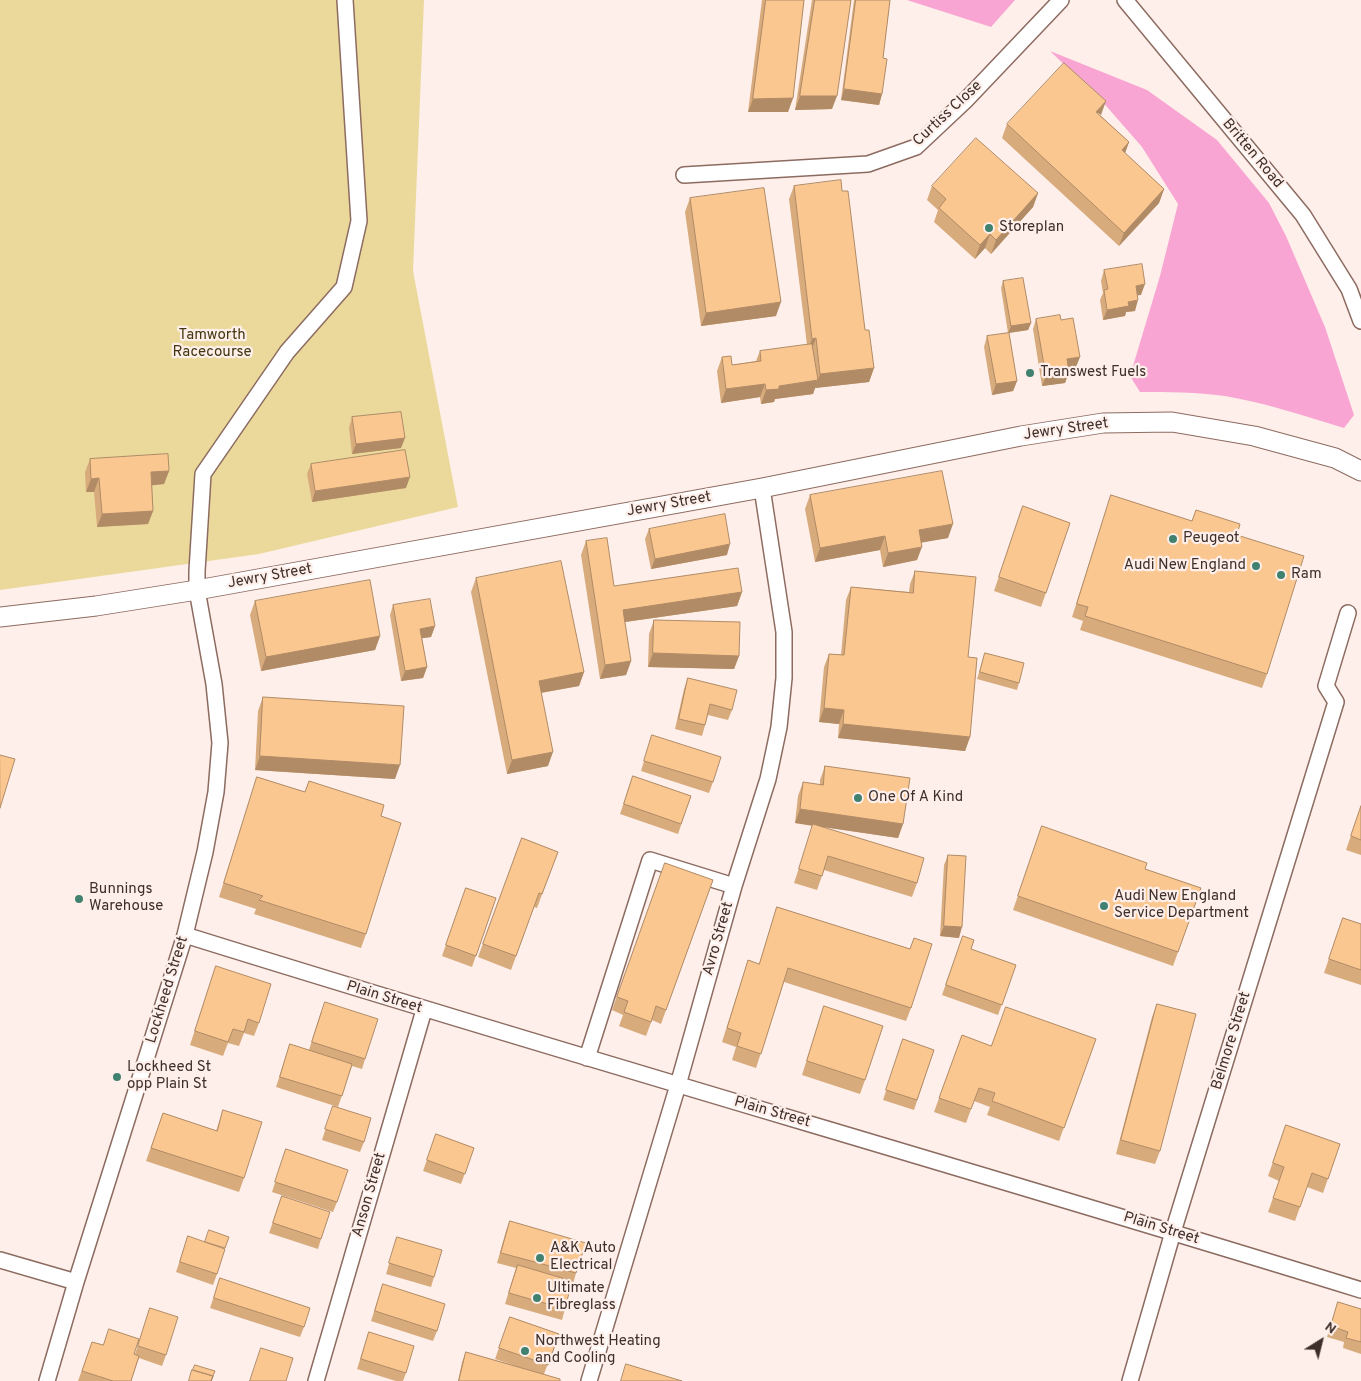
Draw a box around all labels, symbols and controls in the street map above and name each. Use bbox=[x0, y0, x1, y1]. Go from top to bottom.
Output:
street label: Curtiss Close bbox=[910, 77, 986, 151]
street label: Britten Road bbox=[1218, 116, 1286, 192]
place label: Storeplan bbox=[999, 219, 1064, 237]
marker: Storeplan bbox=[983, 222, 995, 234]
park label: Tamworth Racecourse bbox=[172, 327, 252, 362]
place label: Transwest Fuels bbox=[1040, 364, 1146, 382]
marker: Transwest Fuels bbox=[1024, 367, 1036, 379]
street label: Jewry Street bbox=[1022, 415, 1110, 445]
street label: Jewry Street bbox=[625, 489, 713, 521]
place label: Peugeot bbox=[1183, 530, 1240, 548]
marker: Peugeot bbox=[1167, 533, 1179, 545]
place label: Audi New England bbox=[1124, 557, 1246, 575]
marker: Audi New England bbox=[1250, 560, 1262, 572]
street label: Jewry Street bbox=[226, 561, 314, 593]
place label: Ram bbox=[1291, 566, 1322, 584]
marker: Ram bbox=[1275, 569, 1287, 581]
place label: One Of A Kind bbox=[868, 789, 963, 807]
marker: One Of A Kind bbox=[852, 792, 864, 804]
place label: Bunnings Warehouse bbox=[89, 881, 163, 916]
place label: Audi New England Service Department bbox=[1114, 888, 1249, 923]
marker: Bunnings Warehouse bbox=[73, 893, 85, 905]
street label: Avro Street bbox=[700, 900, 738, 978]
marker: Audi New England Service Department bbox=[1098, 900, 1110, 912]
street label: Lockheed Street bbox=[143, 934, 193, 1046]
street label: Plain Street bbox=[344, 978, 424, 1018]
street label: Belmore Street bbox=[1209, 990, 1255, 1092]
place label: Lockheed St opp Plain St bbox=[127, 1059, 211, 1094]
marker: Lockheed St opp Plain St bbox=[111, 1071, 123, 1083]
street label: Plain Street bbox=[732, 1094, 812, 1132]
street label: Anson Street bbox=[349, 1151, 391, 1239]
street label: Plain Street bbox=[1121, 1209, 1201, 1249]
place label: A&K Auto Electrical bbox=[550, 1240, 616, 1275]
marker: A&K Auto Electrical bbox=[534, 1252, 546, 1264]
place label: Ultimate Fibreglass bbox=[547, 1280, 616, 1315]
marker: Ultimate Fibreglass bbox=[531, 1292, 543, 1304]
north arrow bbox=[1296, 1316, 1346, 1366]
text: N bbox=[1321, 1319, 1339, 1338]
place label: Northwest Heating and Cooling bbox=[535, 1333, 661, 1368]
marker: Northwest Heating and Cooling bbox=[519, 1345, 531, 1357]

